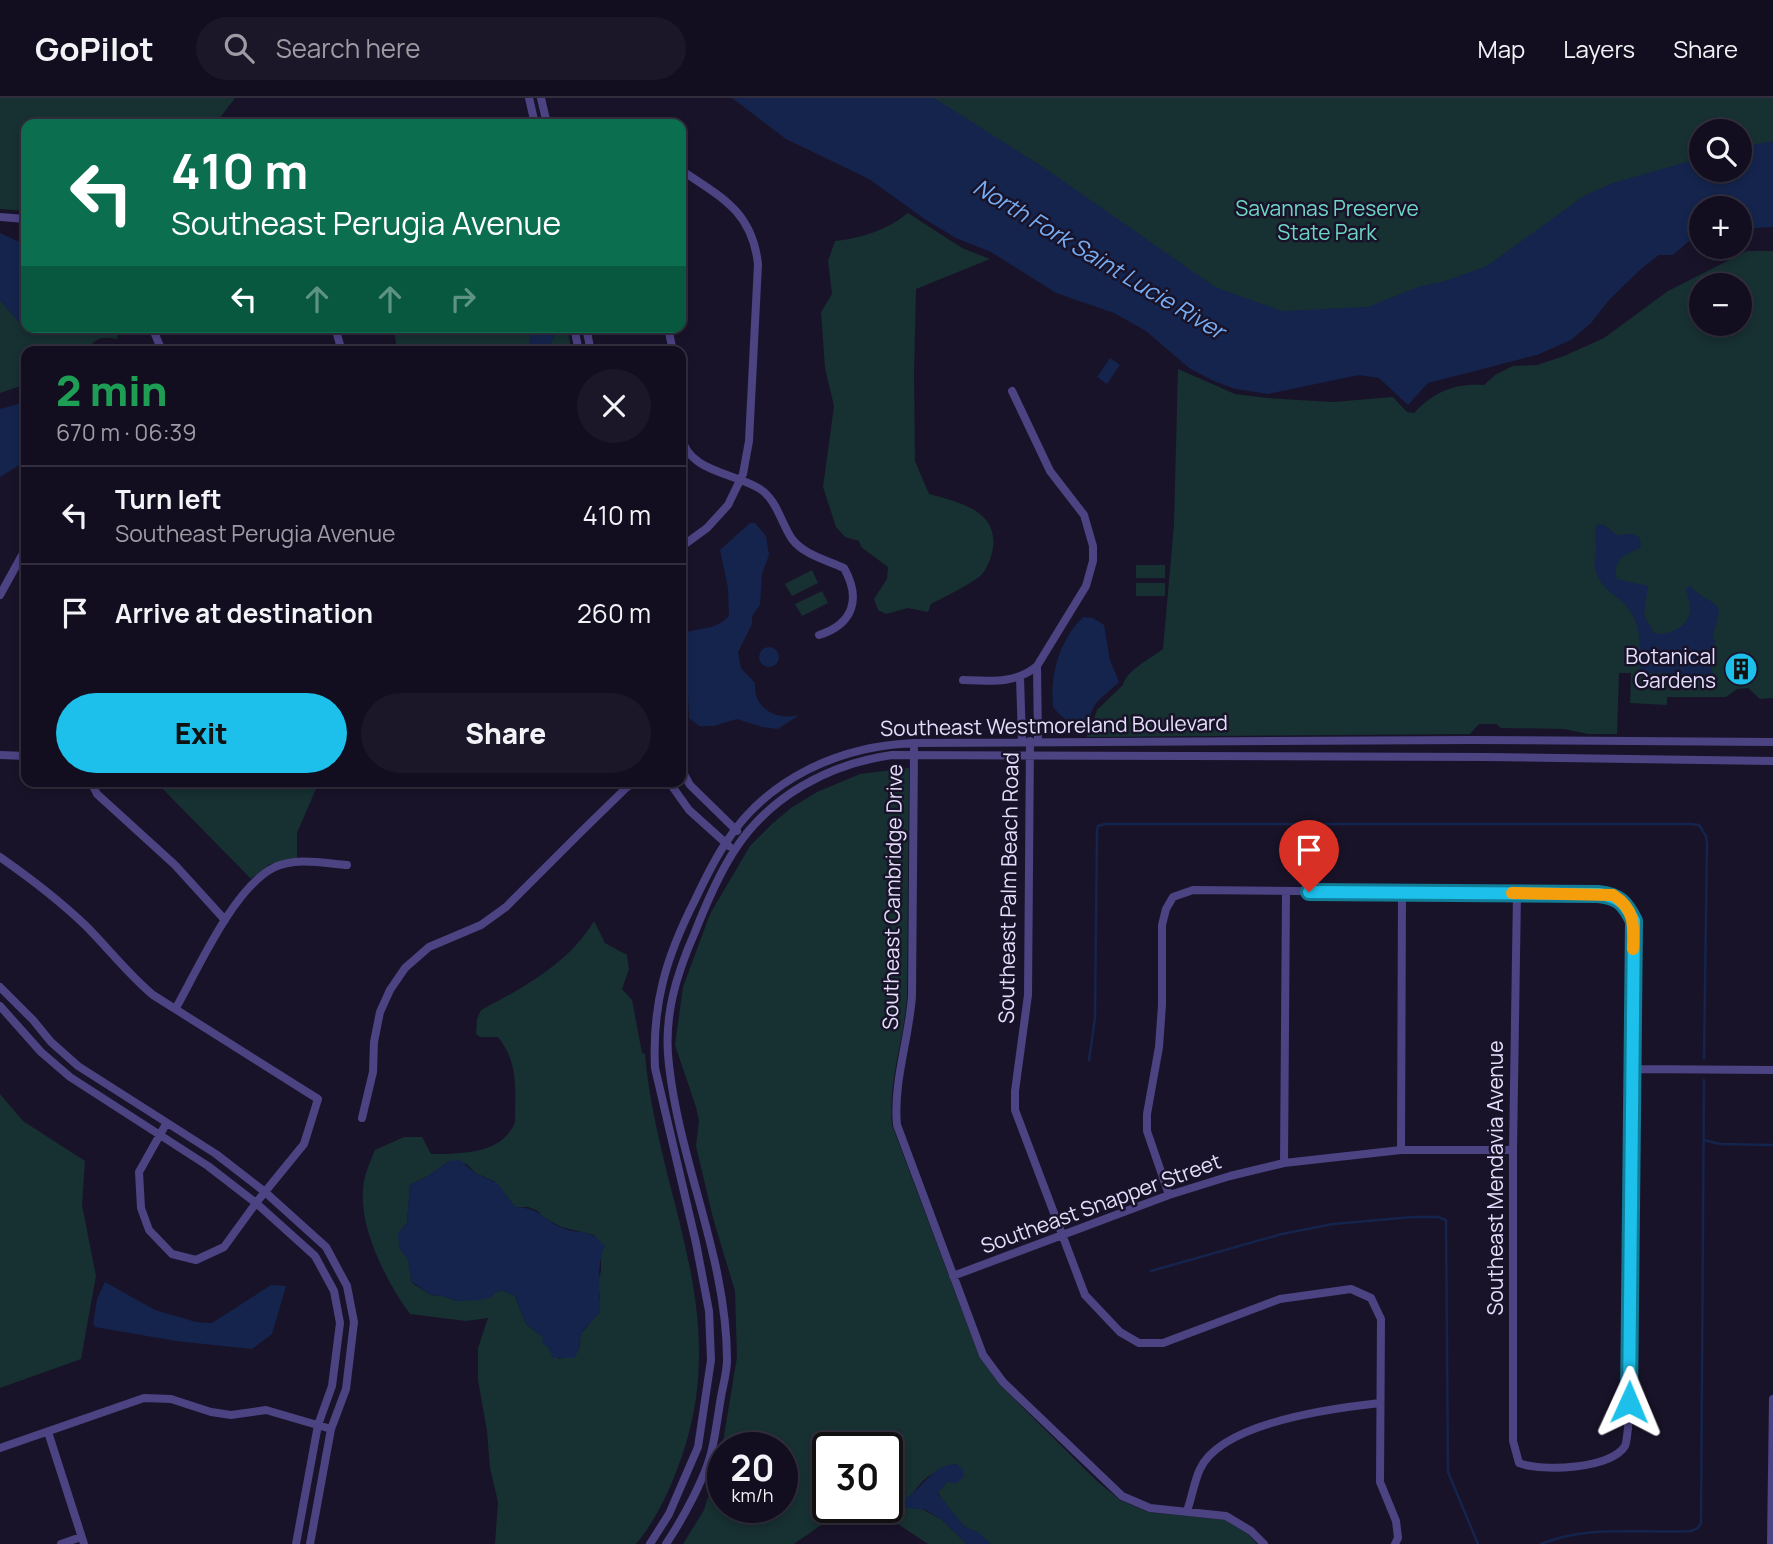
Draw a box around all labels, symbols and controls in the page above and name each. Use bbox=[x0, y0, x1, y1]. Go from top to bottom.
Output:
search box bbox=[196, 17, 686, 80]
text: GoPilot bbox=[35, 26, 154, 71]
icon: search bbox=[220, 29, 258, 67]
text: Search here bbox=[276, 30, 420, 66]
text: Map bbox=[1478, 32, 1525, 65]
text: Layers bbox=[1563, 32, 1635, 65]
text: Share bbox=[1673, 32, 1738, 65]
map controls bbox=[1689, 119, 1752, 336]
button: search bbox=[1689, 119, 1752, 182]
text: 410 m bbox=[171, 137, 308, 204]
icon: left bbox=[56, 147, 147, 238]
water label: North Fork Saint Lucie River bbox=[968, 170, 1234, 347]
park label: Savannas Preserve State Park bbox=[1235, 194, 1419, 246]
button: + bbox=[1689, 196, 1752, 259]
text: Southeast Perugia Avenue bbox=[171, 201, 561, 245]
button: − bbox=[1689, 273, 1752, 336]
icon: left bbox=[225, 280, 263, 318]
icon: ahead bbox=[298, 280, 336, 318]
icon: ahead bbox=[371, 280, 409, 318]
icon: right bbox=[444, 280, 482, 318]
text: 2 min bbox=[56, 361, 167, 419]
button: close bbox=[577, 369, 651, 443]
text: 670 m · 06:39 bbox=[56, 416, 197, 448]
text: Turn left bbox=[115, 481, 222, 517]
icon: left bbox=[56, 496, 94, 534]
text: 410 m bbox=[582, 497, 651, 533]
text: Southeast Perugia Avenue bbox=[115, 517, 396, 549]
icon: arrive bbox=[56, 594, 94, 632]
text: Arrive at destination bbox=[115, 595, 373, 631]
text: 260 m bbox=[577, 595, 651, 631]
place label: Botanical Gardens bbox=[1625, 642, 1716, 694]
building icon: Botanical Gardens bbox=[1722, 650, 1760, 688]
button: Exit bbox=[56, 693, 347, 773]
button: Share bbox=[361, 693, 651, 773]
street label: Southeast Westmoreland Boulevard bbox=[880, 708, 1228, 742]
street label: Southeast Palm Beach Road bbox=[992, 752, 1024, 1024]
street label: Southeast Cambridge Drive bbox=[876, 764, 908, 1030]
pin bbox=[1279, 820, 1339, 892]
icon: arrive bbox=[1290, 831, 1328, 869]
street label: Southeast Mendavia Avenue bbox=[1481, 1040, 1509, 1316]
street label: Southeast Snapper Street bbox=[977, 1147, 1225, 1260]
position arrow bbox=[1592, 1365, 1666, 1439]
speed limit sign: 30 bbox=[812, 1432, 903, 1523]
text: 20 bbox=[731, 1444, 774, 1492]
text: km/h bbox=[732, 1483, 773, 1507]

